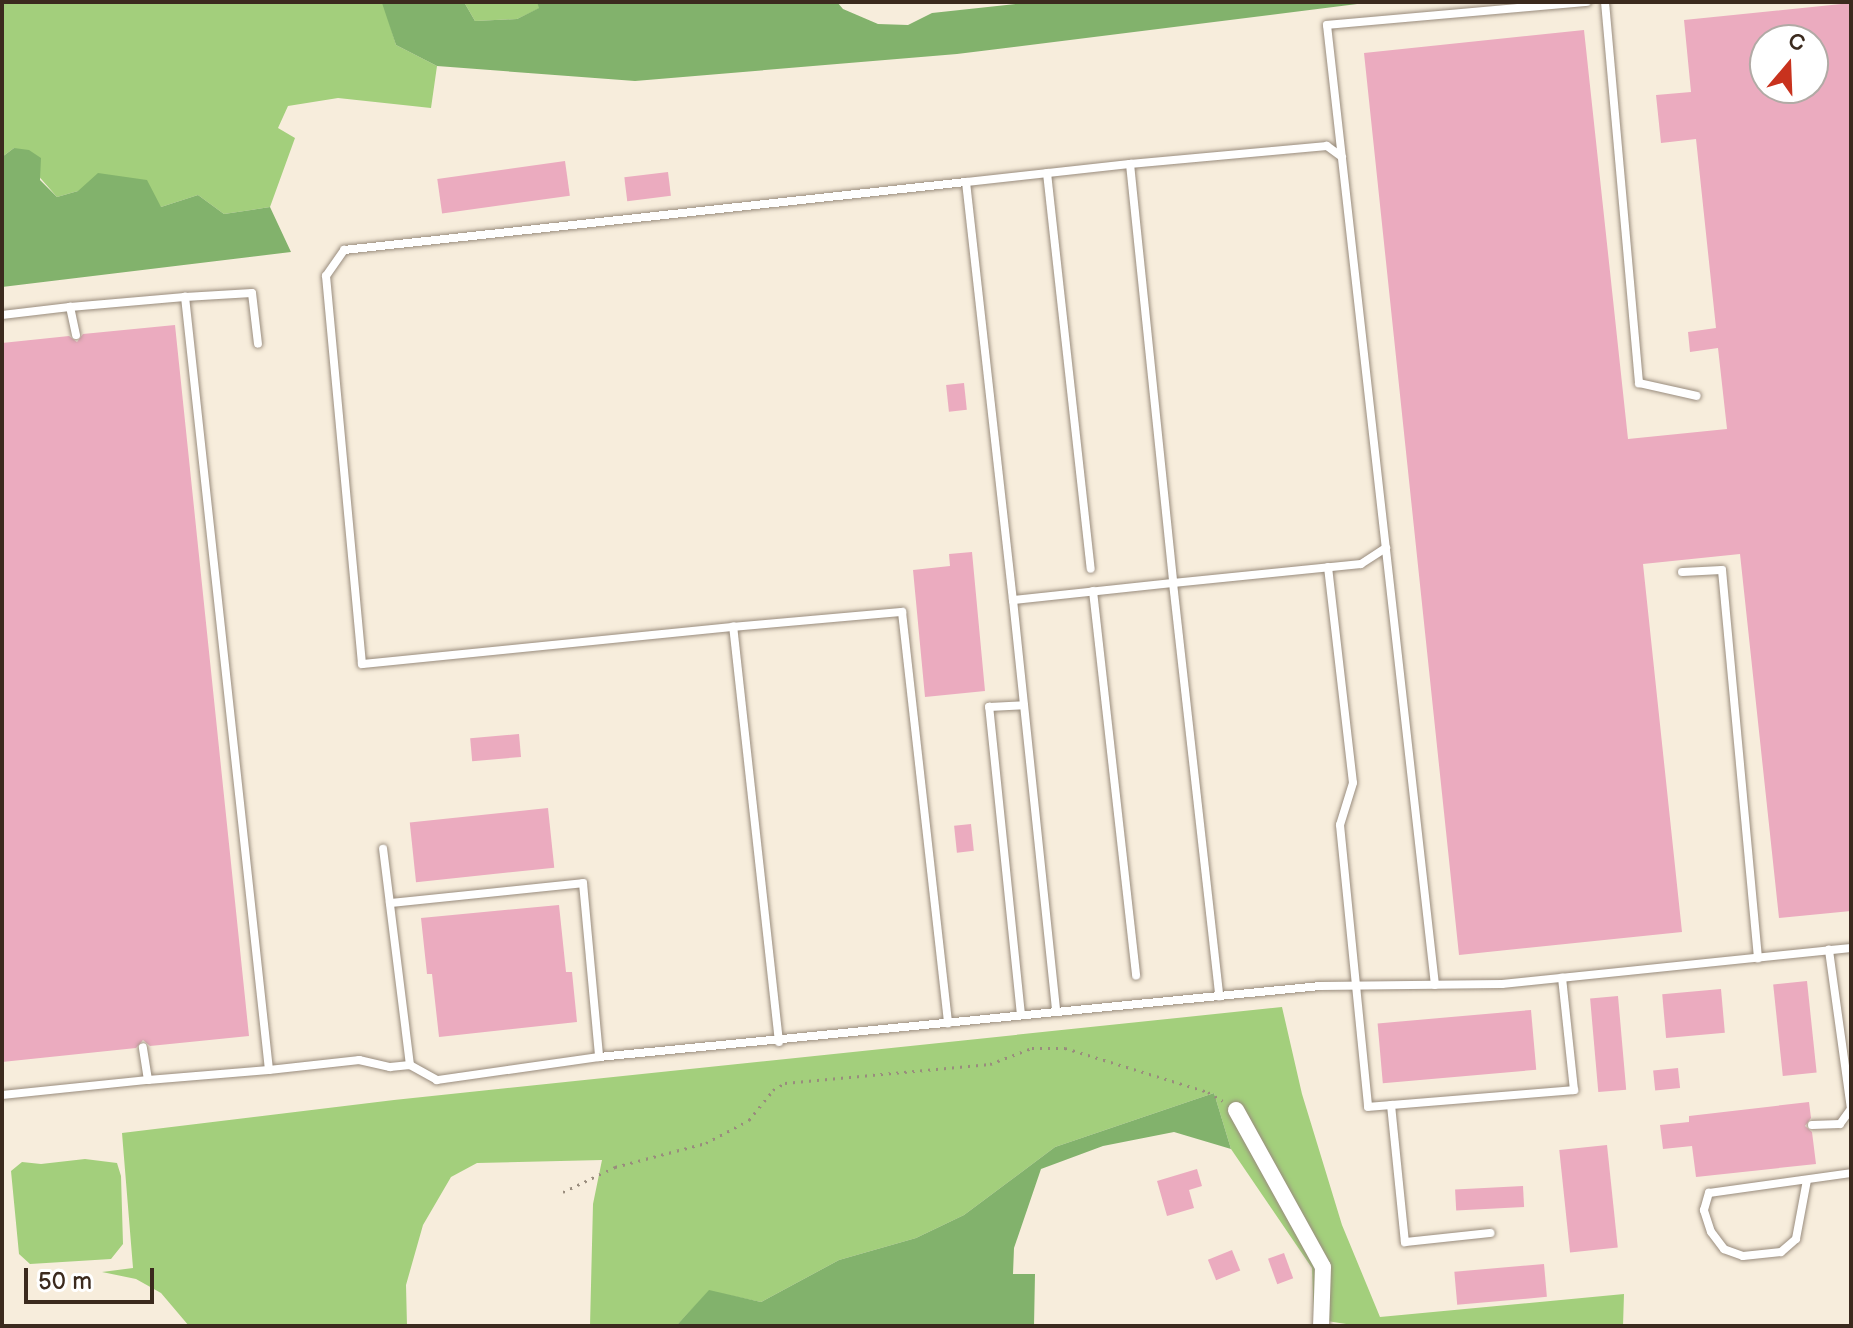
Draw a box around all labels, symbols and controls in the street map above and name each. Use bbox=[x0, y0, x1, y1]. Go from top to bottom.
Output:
north arrow bbox=[1749, 24, 1829, 104]
text: С bbox=[1785, 27, 1808, 58]
scale bar bbox=[28, 1252, 158, 1302]
text: 50 m bbox=[38, 1267, 92, 1296]

